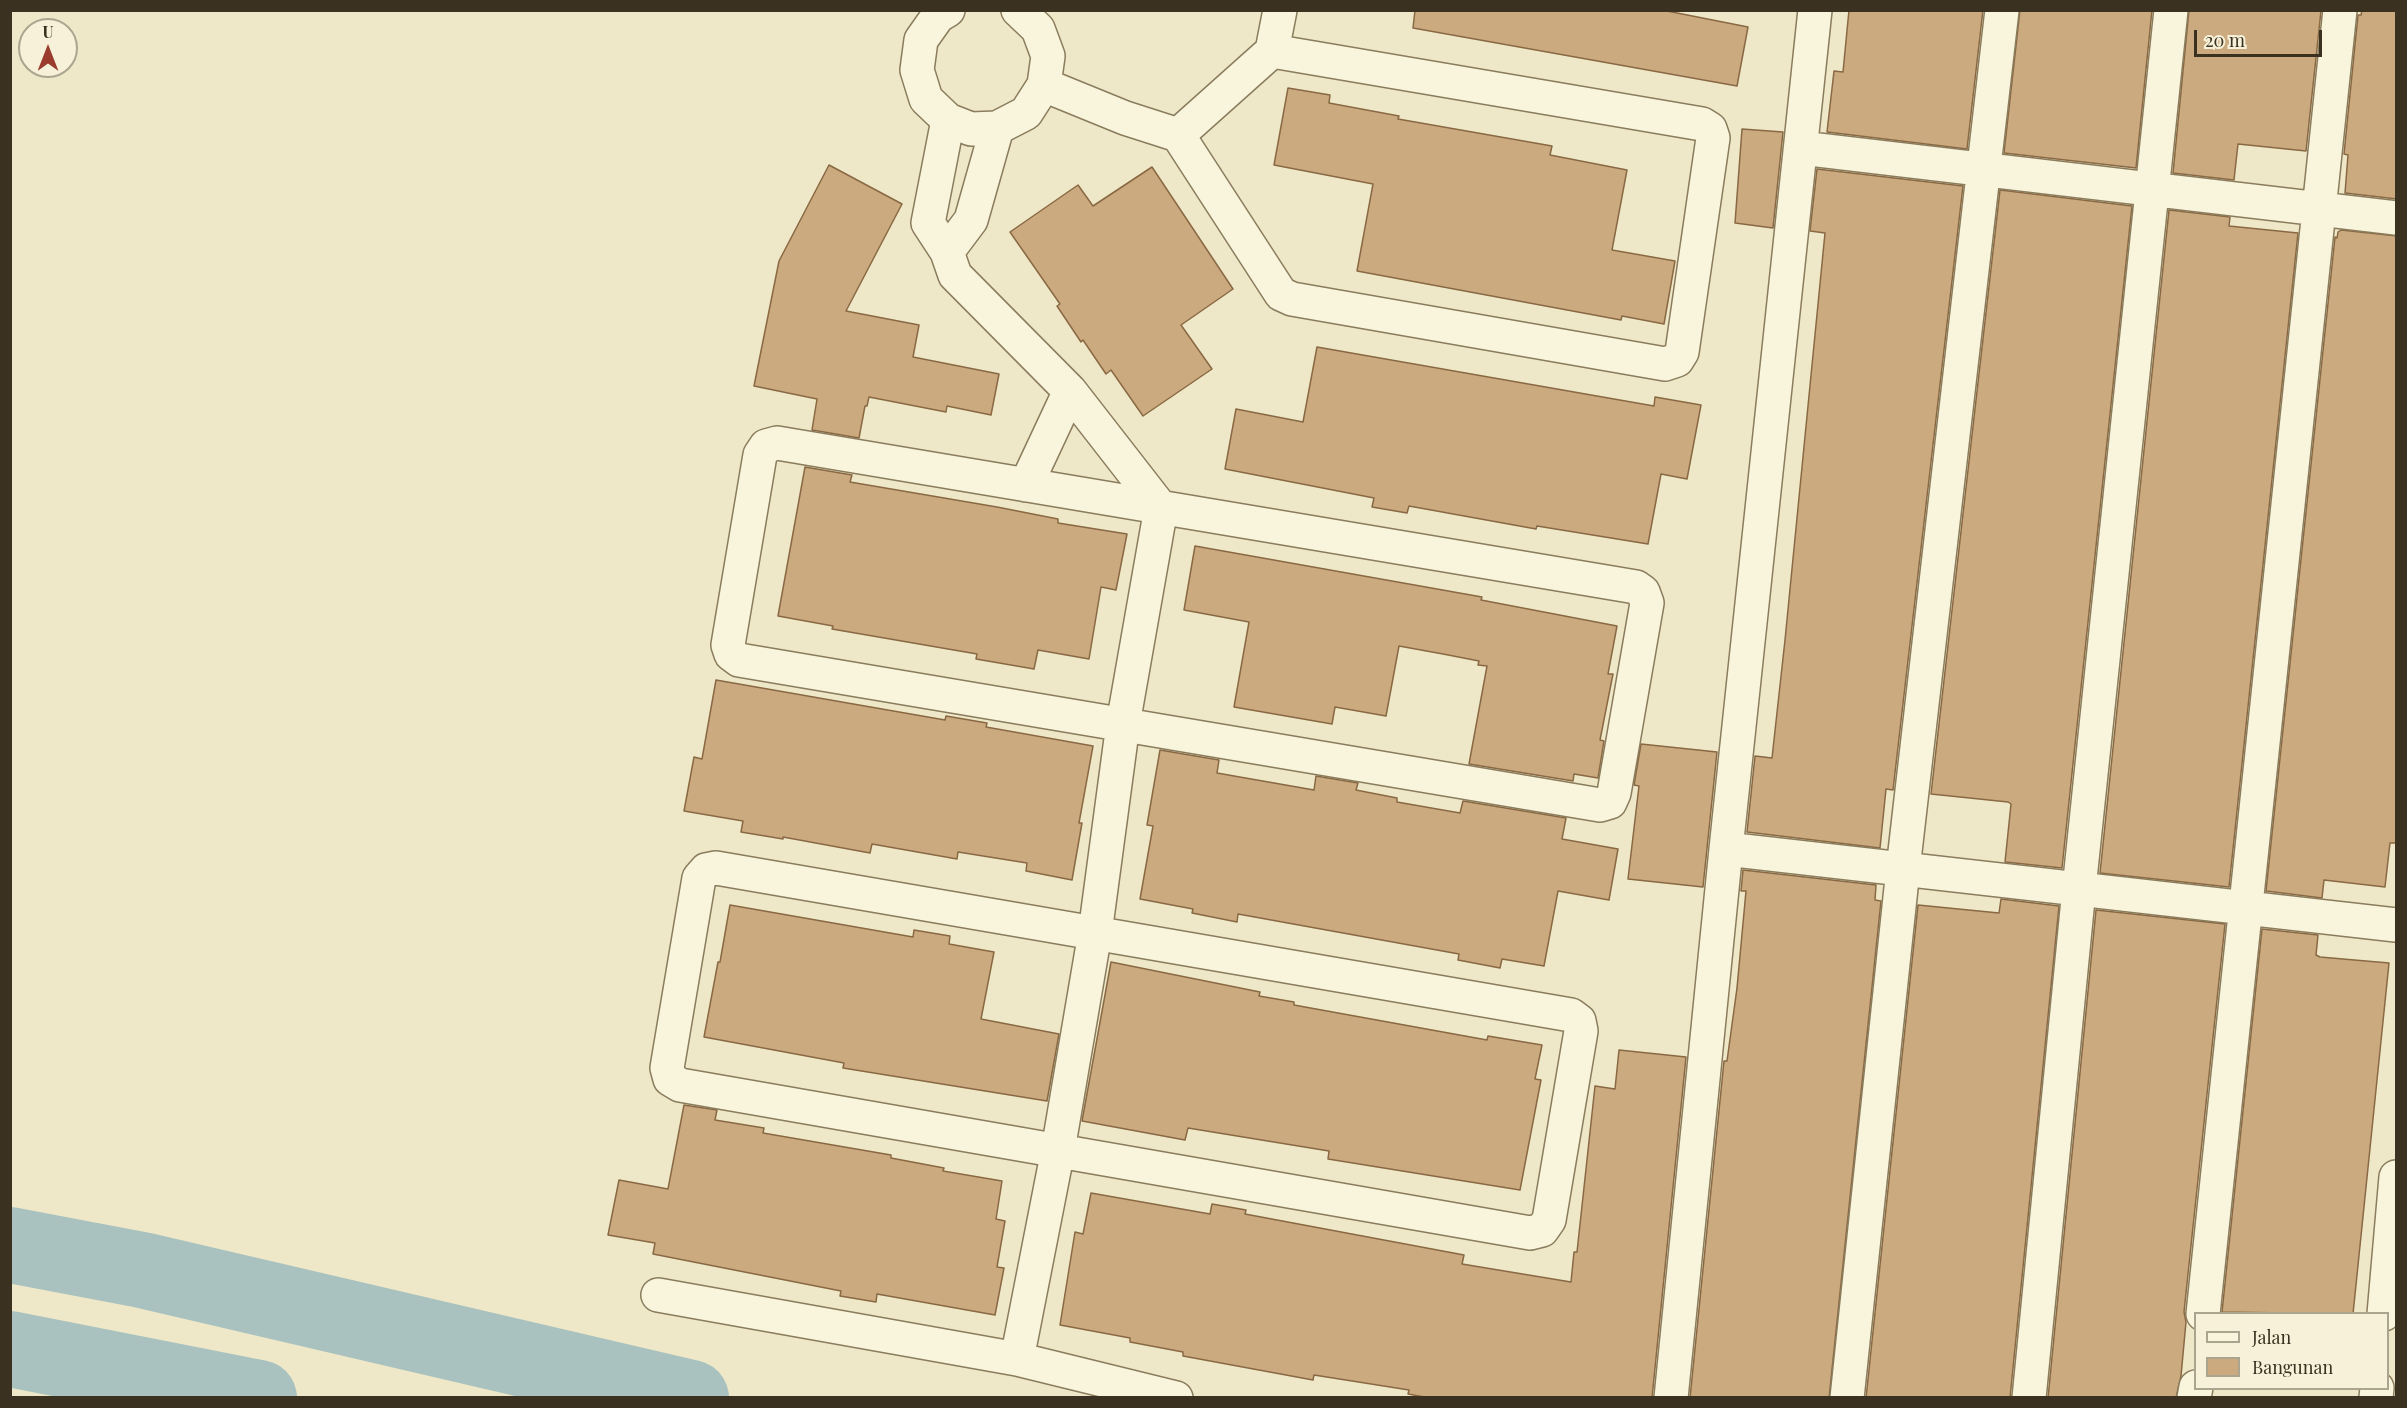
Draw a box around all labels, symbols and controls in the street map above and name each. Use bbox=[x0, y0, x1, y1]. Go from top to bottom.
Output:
north arrow bbox=[18, 18, 78, 78]
scale bar bbox=[2197, 18, 2324, 56]
text: U bbox=[42, 21, 54, 42]
text: 20 m bbox=[2205, 28, 2245, 52]
legend bbox=[2194, 1312, 2389, 1390]
text: Jalan bbox=[2252, 1325, 2291, 1349]
text: Bangunan bbox=[2252, 1355, 2333, 1379]

